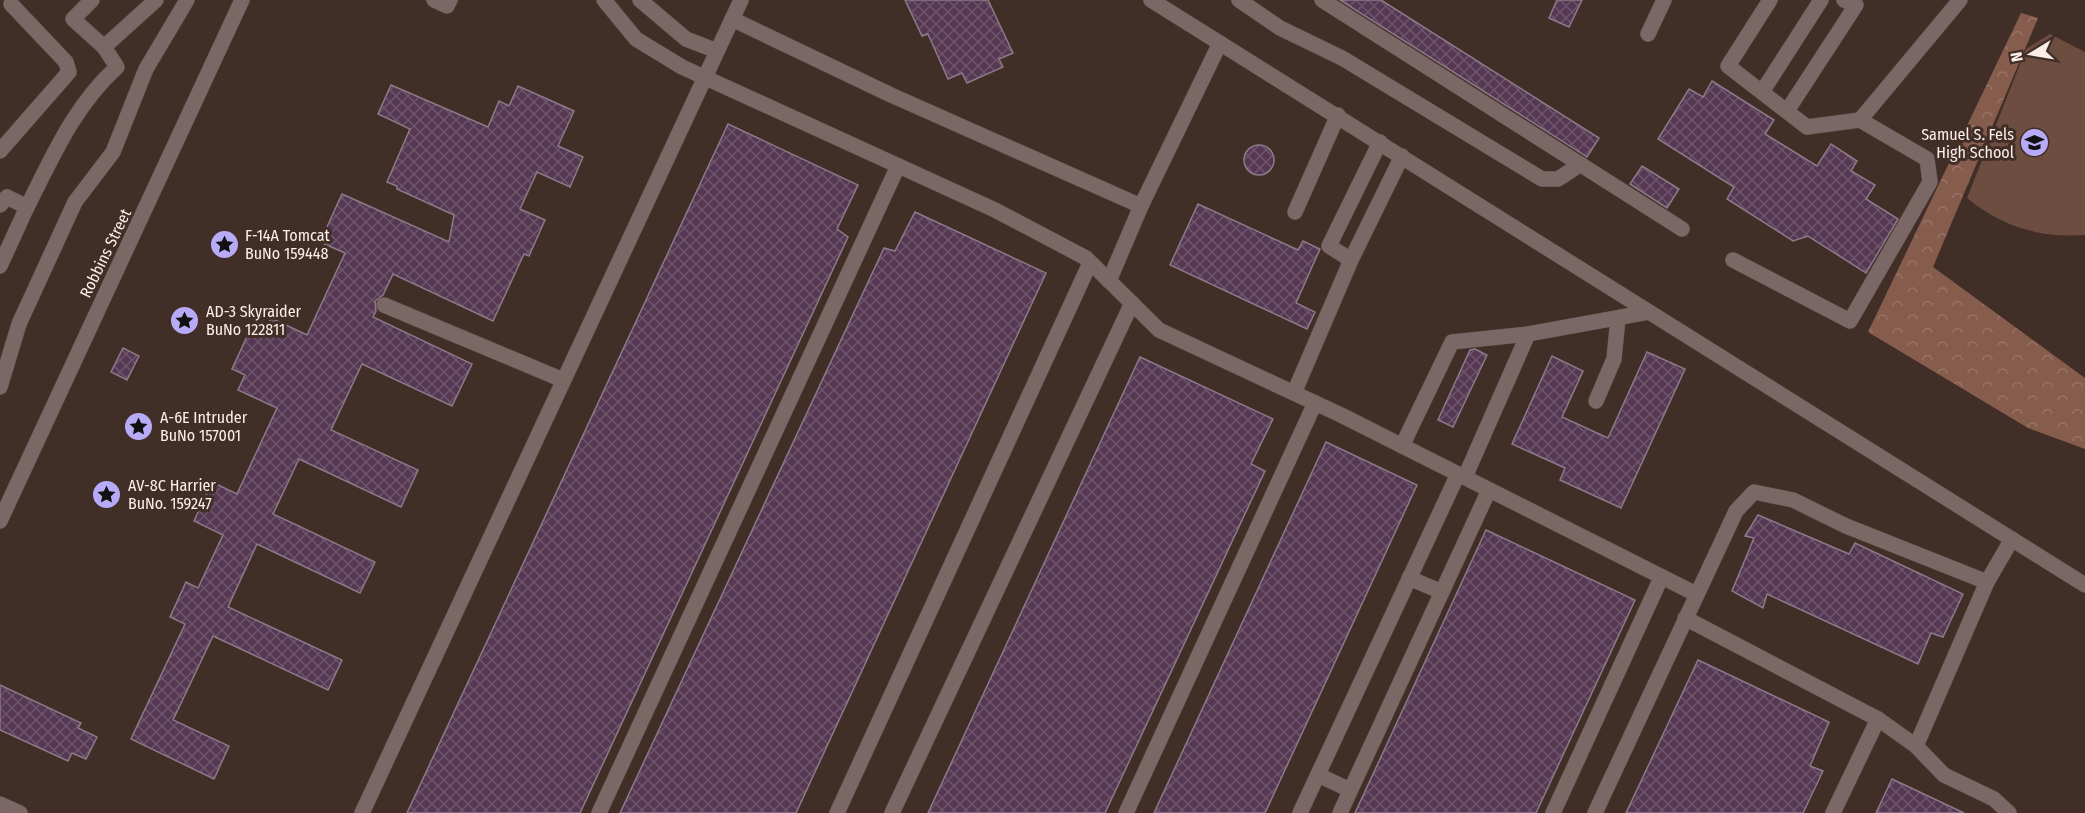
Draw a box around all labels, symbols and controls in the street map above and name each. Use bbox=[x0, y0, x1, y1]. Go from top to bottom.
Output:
north arrow bbox=[2001, 24, 2061, 84]
text: N bbox=[2007, 50, 2027, 63]
place label: Samuel S. Fels High School bbox=[1921, 125, 2014, 162]
school or university icon: Samuel S. Fels High School bbox=[2019, 127, 2051, 159]
street label: Robbins Street bbox=[76, 205, 135, 301]
place label: F-14A Tomcat BuNo 159448 bbox=[245, 226, 331, 263]
place icon: F-14A Tomcat BuNo 159448 bbox=[208, 228, 240, 260]
place label: AD-3 Skyraider BuNo 122811 bbox=[206, 302, 302, 339]
place icon: AD-3 Skyraider BuNo 122811 bbox=[169, 304, 201, 336]
place label: A-6E Intruder BuNo 157001 bbox=[160, 408, 248, 445]
place icon: A-6E Intruder BuNo 157001 bbox=[123, 410, 155, 442]
place label: AV-8C Harrier BuNo. 159247 bbox=[128, 476, 216, 513]
place icon: AV-8C Harrier BuNo. 159247 bbox=[91, 478, 123, 510]

